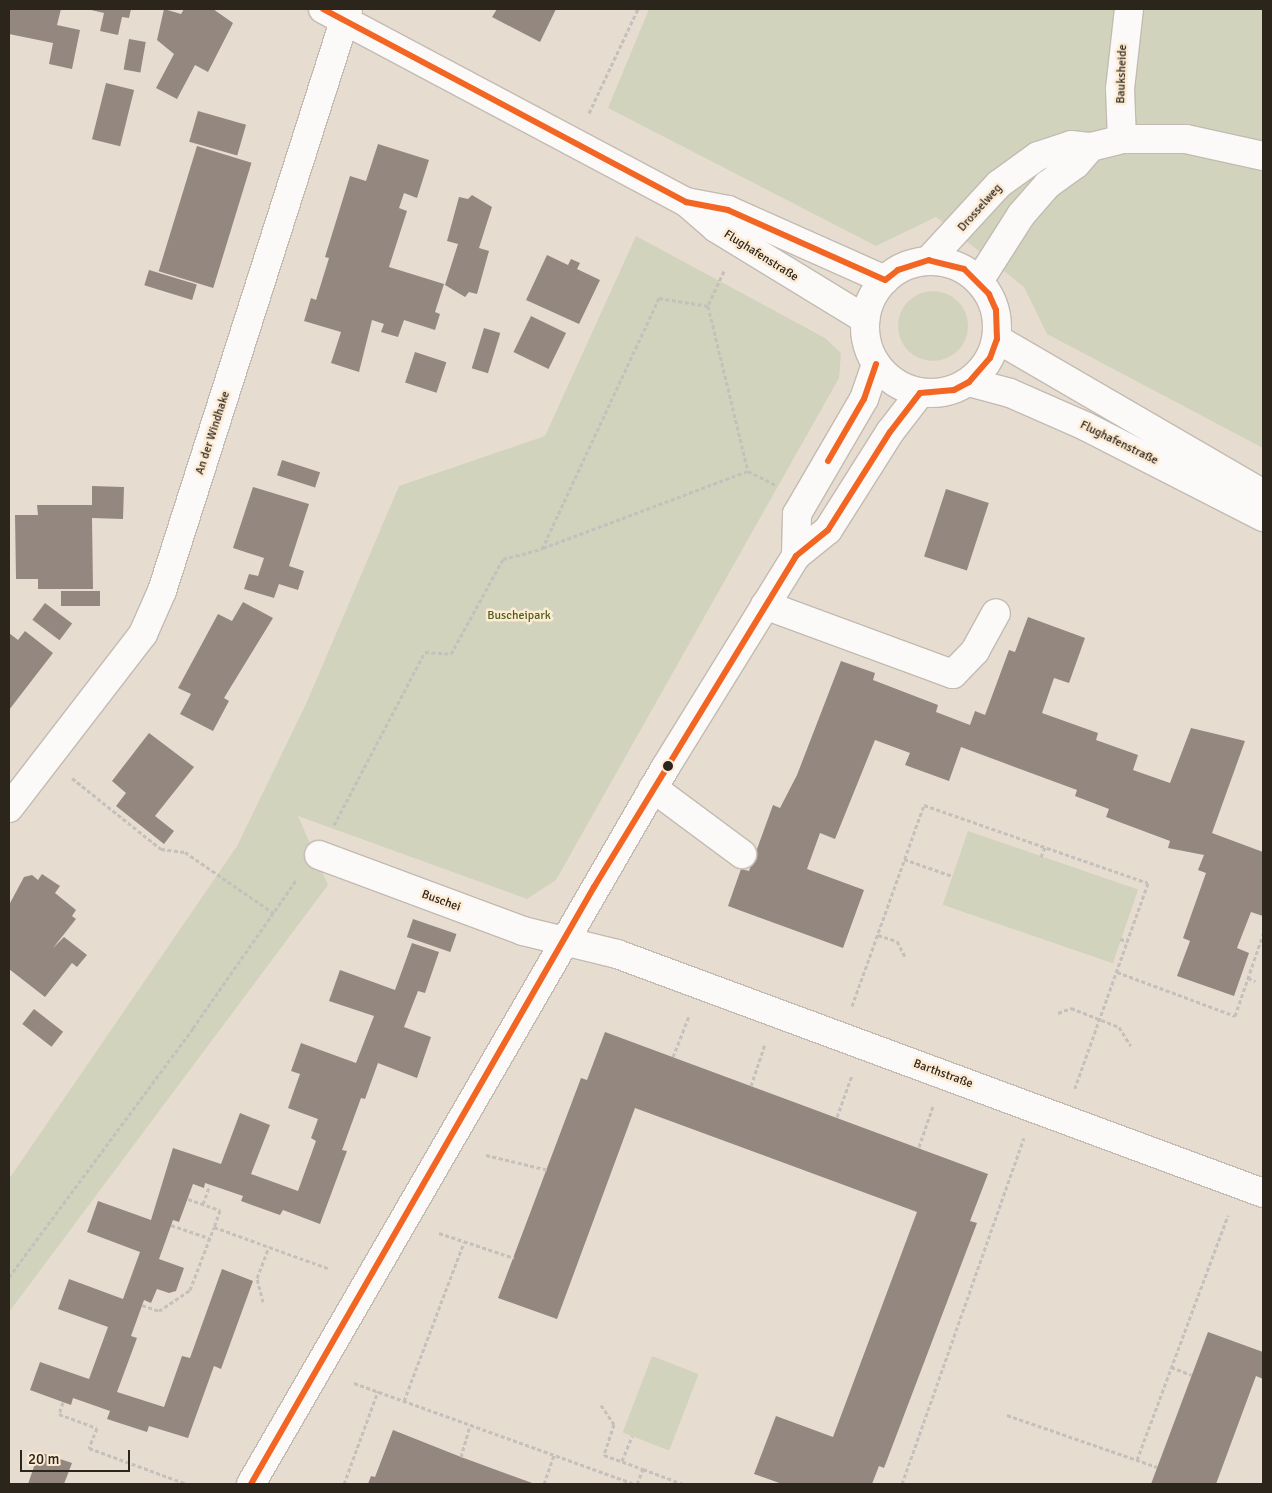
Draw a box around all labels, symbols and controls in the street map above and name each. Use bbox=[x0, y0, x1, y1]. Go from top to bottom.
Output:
street label: Bauksheide bbox=[1114, 44, 1130, 104]
street label: Drosselweg bbox=[955, 181, 1005, 235]
street label: Flughafenstraße bbox=[721, 227, 801, 285]
street label: An der Windhake bbox=[193, 390, 233, 476]
street label: Flughafenstraße bbox=[1078, 418, 1160, 468]
park label: Buscheipark bbox=[487, 609, 551, 623]
unlabelled marker bbox=[663, 761, 673, 771]
street label: Buschei bbox=[419, 887, 463, 915]
street label: Barthstraße bbox=[911, 1057, 975, 1091]
scale bar bbox=[22, 1440, 132, 1472]
text: 20 m bbox=[28, 1450, 59, 1468]

